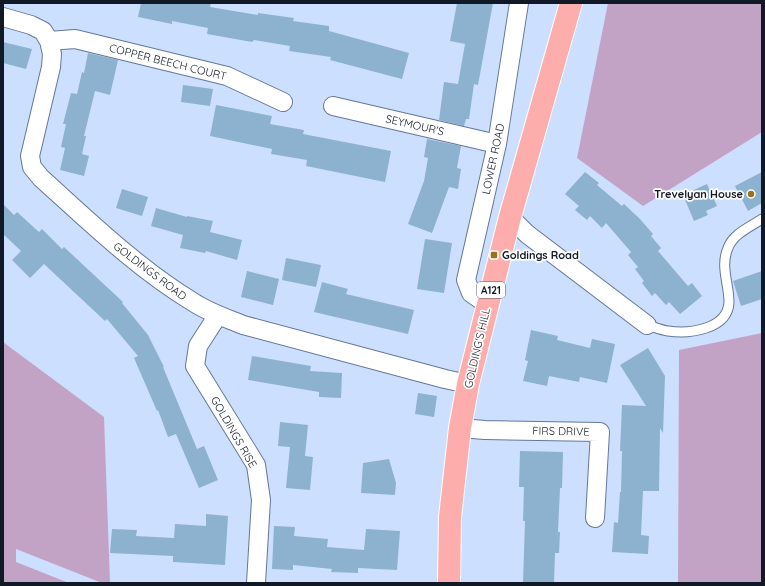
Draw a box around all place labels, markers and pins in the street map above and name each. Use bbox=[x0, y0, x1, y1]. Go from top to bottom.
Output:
place label: Trevelyan House bbox=[654, 187, 744, 201]
marker: Trevelyan House bbox=[746, 189, 756, 199]
place label: Goldings Road bbox=[502, 248, 579, 262]
marker: Goldings Road bbox=[489, 250, 499, 260]

